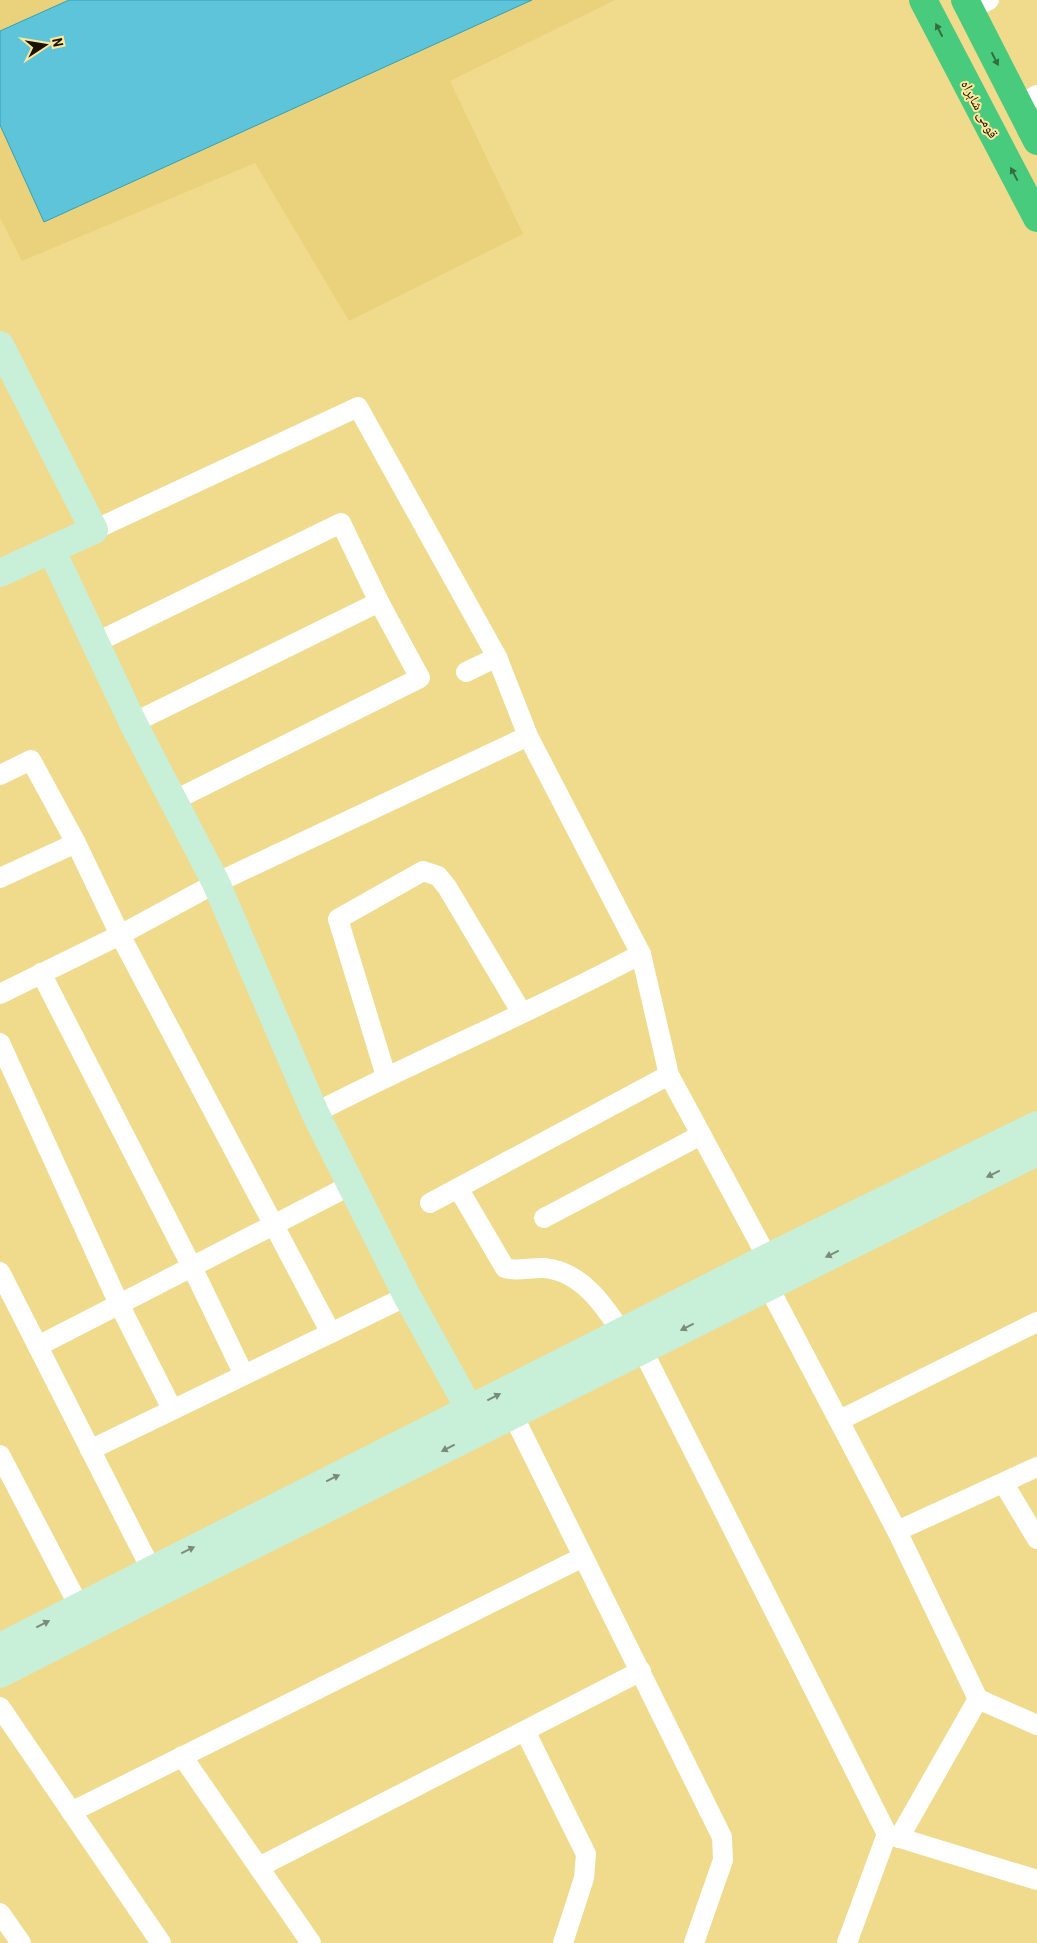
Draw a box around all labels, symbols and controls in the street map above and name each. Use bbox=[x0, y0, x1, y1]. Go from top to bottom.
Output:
north arrow bbox=[20, 20, 70, 70]
one-way arrow bbox=[935, 23, 943, 38]
text: N bbox=[49, 36, 66, 48]
one-way arrow bbox=[991, 52, 999, 66]
street label: قومی شاہراہ bbox=[957, 77, 1002, 141]
one-way arrow bbox=[1010, 167, 1018, 182]
one-way arrow bbox=[986, 1170, 1001, 1178]
one-way arrow bbox=[825, 1250, 839, 1258]
one-way arrow bbox=[680, 1323, 694, 1331]
one-way arrow bbox=[487, 1393, 502, 1401]
one-way arrow bbox=[441, 1444, 456, 1452]
one-way arrow bbox=[326, 1474, 341, 1482]
one-way arrow bbox=[181, 1546, 195, 1554]
one-way arrow bbox=[36, 1620, 51, 1628]

